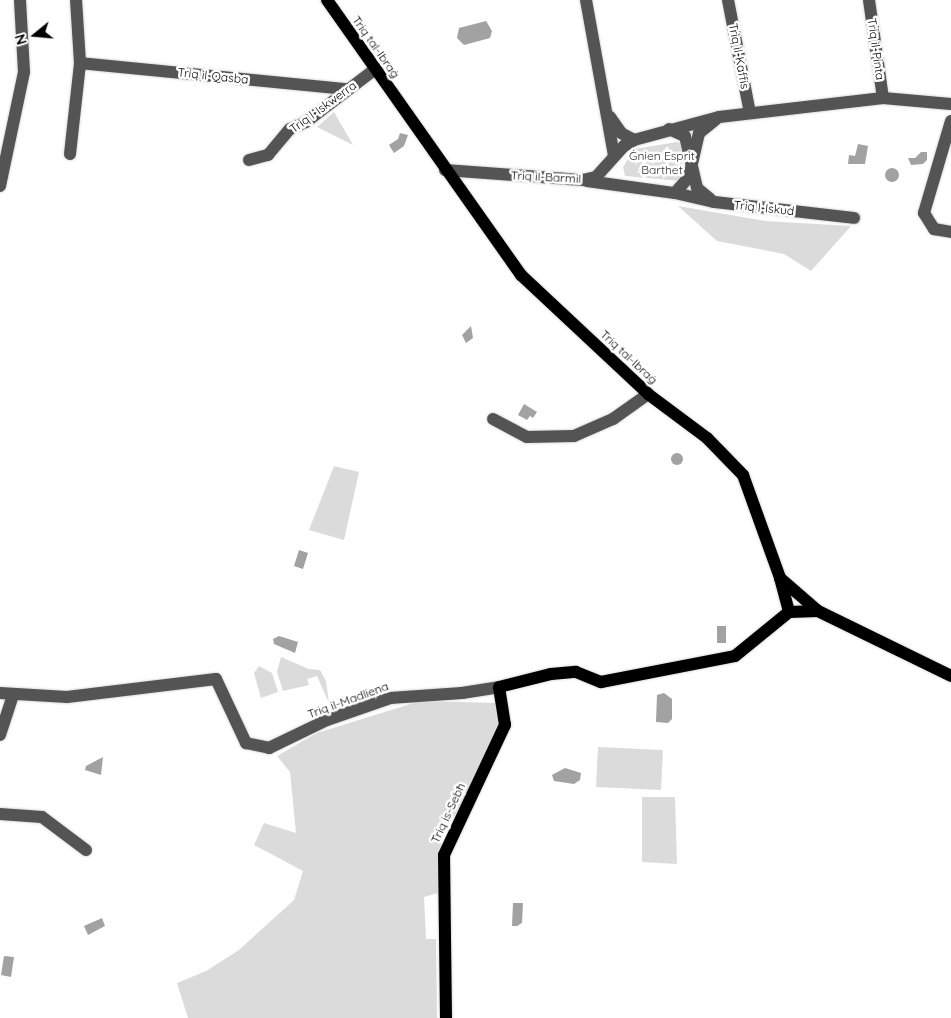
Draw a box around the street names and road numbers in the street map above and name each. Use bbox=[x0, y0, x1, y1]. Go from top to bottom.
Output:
street label: Triq tal-Ibraġ bbox=[349, 13, 403, 81]
street label: Triq il-Pinta bbox=[865, 17, 887, 81]
street label: Triq il-Kaffis bbox=[726, 22, 752, 90]
street label: Triq il-Qasba bbox=[177, 65, 249, 87]
street label: Triq l-Iskwerra bbox=[287, 78, 359, 136]
street label: Triq il-Barmil bbox=[511, 168, 581, 186]
street label: Triq l-Iskud bbox=[733, 198, 795, 218]
street label: Triq tal-Ibraġ bbox=[598, 327, 660, 387]
street label: Triq il-Madliena bbox=[306, 679, 390, 721]
street label: Triq is-Sebħ bbox=[428, 781, 468, 845]

